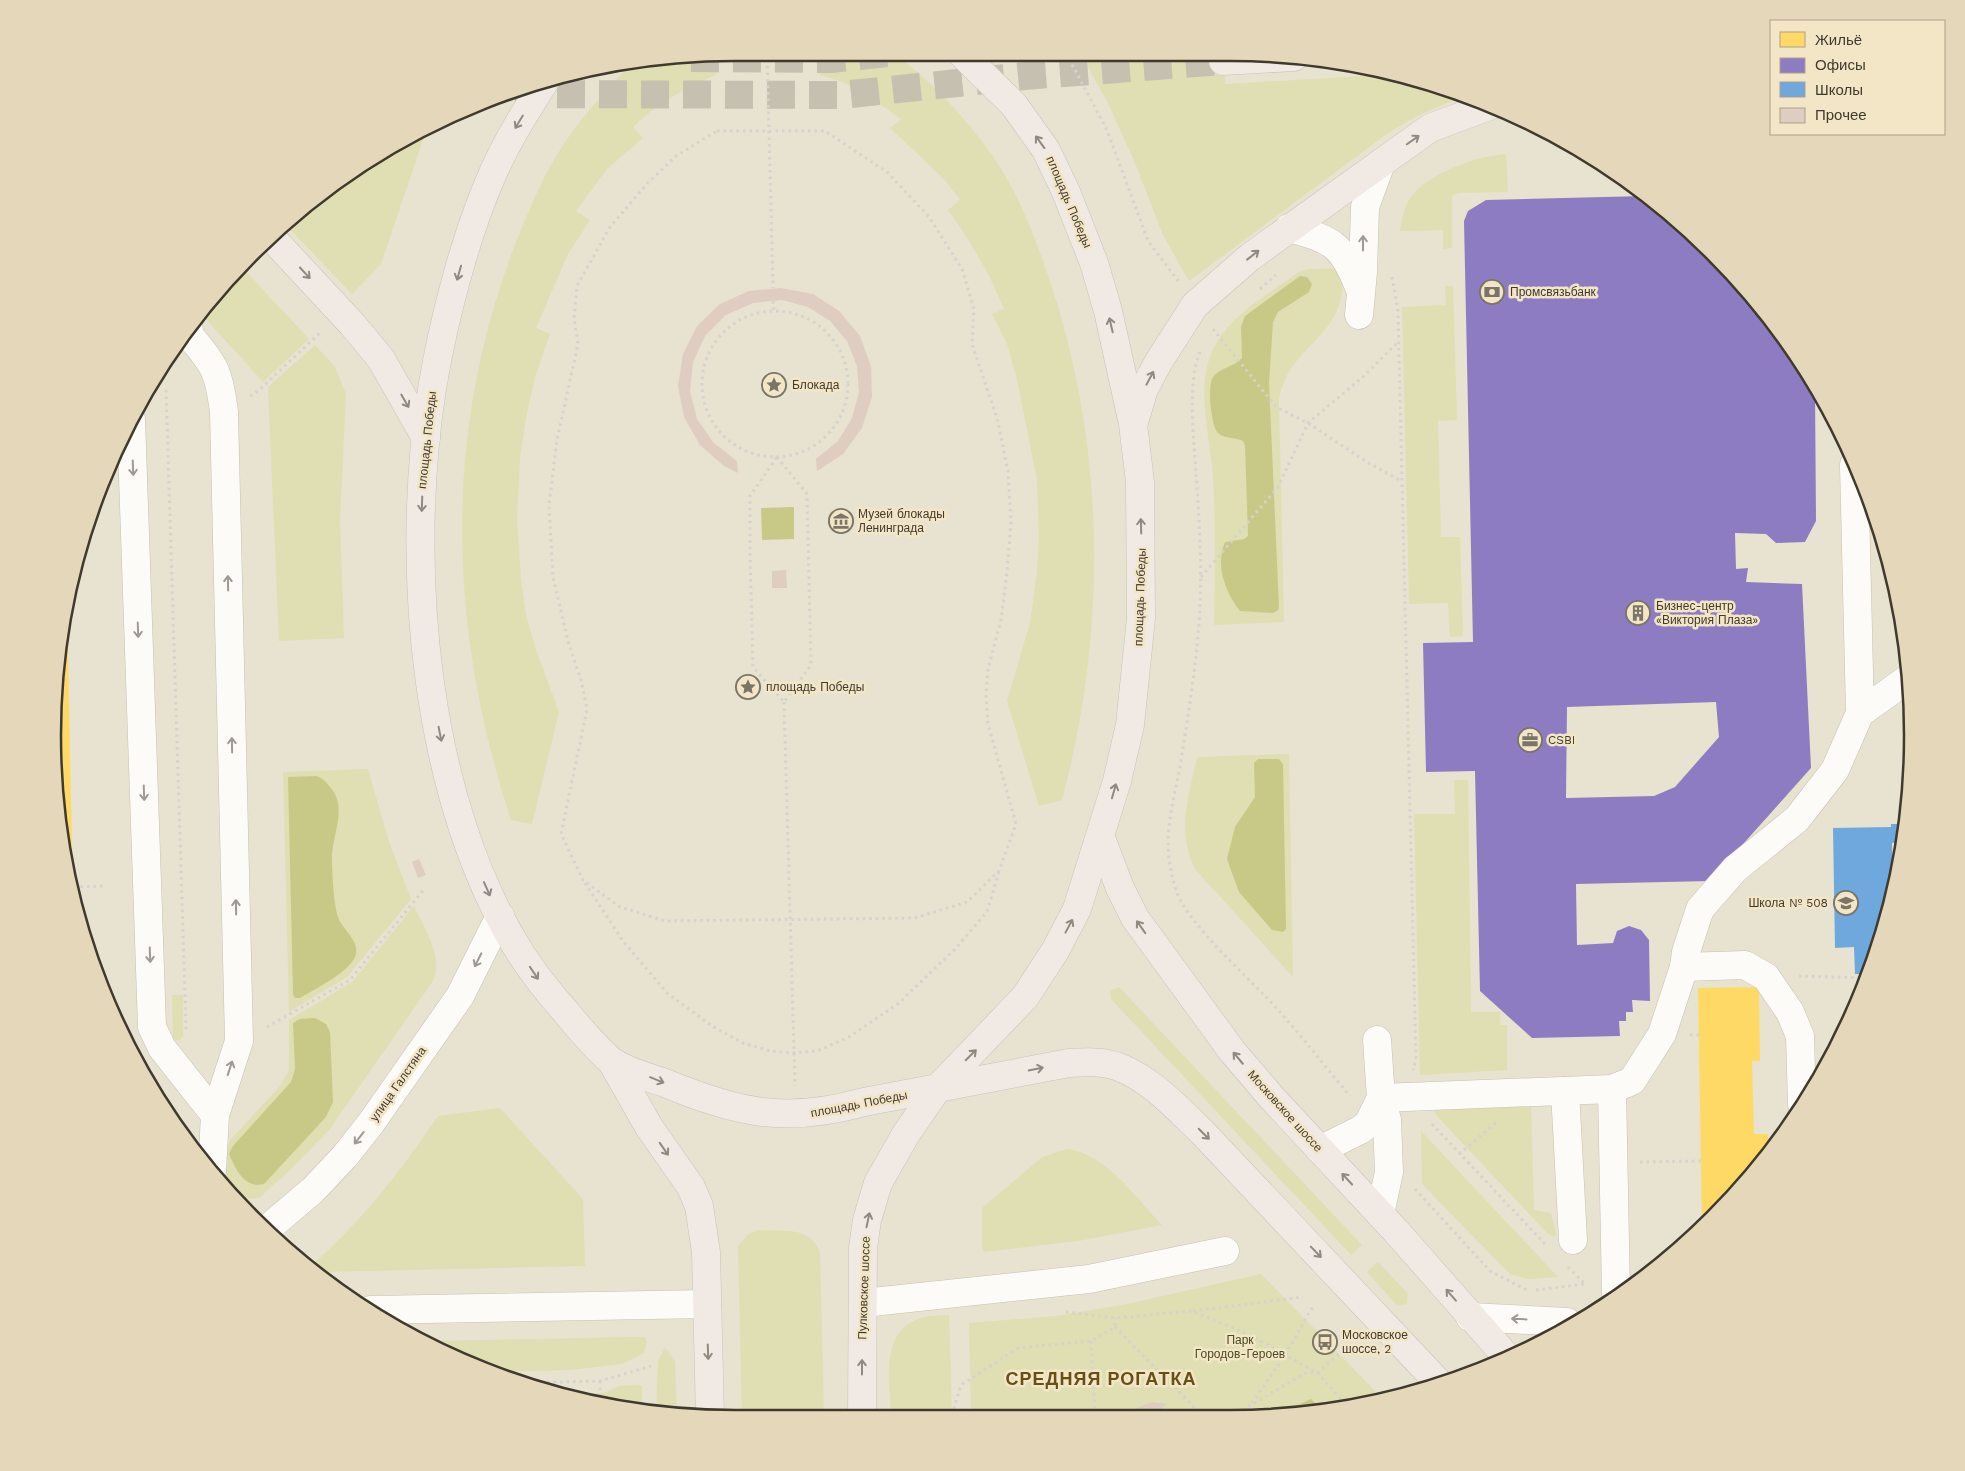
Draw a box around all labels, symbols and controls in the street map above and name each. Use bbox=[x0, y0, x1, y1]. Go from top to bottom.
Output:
legend bbox=[1770, 20, 1945, 135]
text: Жильё bbox=[1815, 31, 1862, 49]
text: Офисы bbox=[1815, 56, 1866, 74]
text: Школы bbox=[1815, 81, 1863, 99]
text: Прочее bbox=[1815, 106, 1867, 124]
one-way arrow bbox=[513, 115, 523, 129]
one-way arrow bbox=[1035, 135, 1045, 149]
one-way arrow bbox=[1406, 135, 1420, 145]
street label: площадь Победы bbox=[1043, 154, 1095, 250]
one-way arrow bbox=[1358, 235, 1368, 252]
one-way arrow bbox=[1246, 250, 1259, 261]
one-way arrow bbox=[454, 265, 464, 281]
one-way arrow bbox=[299, 267, 311, 280]
bank icon: Промсвязьбанк bbox=[1479, 279, 1505, 305]
place label: Промсвязьбанк bbox=[1510, 285, 1597, 299]
one-way arrow bbox=[1106, 317, 1115, 333]
one-way arrow bbox=[1146, 371, 1155, 386]
place icon: Блокада bbox=[761, 372, 787, 398]
place label: Блокада bbox=[792, 378, 840, 392]
street label: площадь Победы bbox=[415, 390, 439, 490]
one-way arrow bbox=[400, 393, 410, 407]
one-way arrow bbox=[128, 460, 137, 476]
one-way arrow bbox=[417, 496, 426, 512]
place label: Музей блокады Ленинграда bbox=[858, 507, 945, 535]
museum icon: Музей блокады Ленинграда bbox=[828, 508, 854, 534]
one-way arrow bbox=[1136, 518, 1146, 534]
street label: площадь Победы bbox=[1131, 548, 1149, 646]
one-way arrow bbox=[224, 575, 233, 591]
place label: Бизнес-центр «Виктория Плаза» bbox=[1656, 599, 1758, 627]
building icon: Бизнес-центр «Виктория Плаза» bbox=[1625, 600, 1651, 626]
one-way arrow bbox=[134, 622, 143, 638]
place icon: площадь Победы bbox=[735, 674, 761, 700]
place label: площадь Победы bbox=[766, 680, 864, 694]
one-way arrow bbox=[435, 726, 445, 742]
office icon: CSBI bbox=[1517, 727, 1543, 753]
place label: CSBI bbox=[1548, 733, 1575, 747]
one-way arrow bbox=[227, 737, 237, 754]
one-way arrow bbox=[1110, 783, 1120, 799]
one-way arrow bbox=[139, 784, 149, 800]
one-way arrow bbox=[483, 881, 493, 896]
school or university icon: Школа № 508 bbox=[1833, 890, 1859, 916]
place label: Школа № 508 bbox=[1748, 896, 1828, 910]
one-way arrow bbox=[231, 900, 241, 916]
one-way arrow bbox=[1064, 919, 1074, 934]
one-way arrow bbox=[1136, 921, 1146, 935]
one-way arrow bbox=[145, 946, 155, 963]
one-way arrow bbox=[473, 952, 482, 967]
one-way arrow bbox=[529, 966, 539, 980]
street label: улица Галстяна bbox=[367, 1044, 429, 1124]
one-way arrow bbox=[965, 1049, 977, 1061]
one-way arrow bbox=[1232, 1052, 1243, 1065]
one-way arrow bbox=[226, 1061, 236, 1077]
one-way arrow bbox=[1028, 1064, 1044, 1074]
street label: Московское шоссе bbox=[1245, 1067, 1326, 1155]
one-way arrow bbox=[649, 1076, 664, 1086]
street label: площадь Победы bbox=[809, 1088, 909, 1120]
one-way arrow bbox=[1198, 1128, 1210, 1140]
one-way arrow bbox=[353, 1131, 364, 1144]
one-way arrow bbox=[659, 1141, 669, 1155]
one-way arrow bbox=[1341, 1172, 1353, 1185]
one-way arrow bbox=[864, 1212, 873, 1228]
street label: Пулковское шоссе bbox=[855, 1236, 873, 1340]
one-way arrow bbox=[1310, 1245, 1322, 1258]
one-way arrow bbox=[1445, 1288, 1457, 1301]
one-way arrow bbox=[1511, 1314, 1527, 1323]
place label: Московское шоссе, 2 bbox=[1342, 1328, 1408, 1356]
bus stop icon: Московское шоссе, 2 bbox=[1312, 1329, 1338, 1355]
park label: Парк Городов-Героев bbox=[1195, 1333, 1285, 1361]
one-way arrow bbox=[704, 1344, 713, 1360]
one-way arrow bbox=[857, 1359, 867, 1376]
district label: СРЕДНЯЯ РОГАТКА bbox=[1006, 1368, 1196, 1389]

